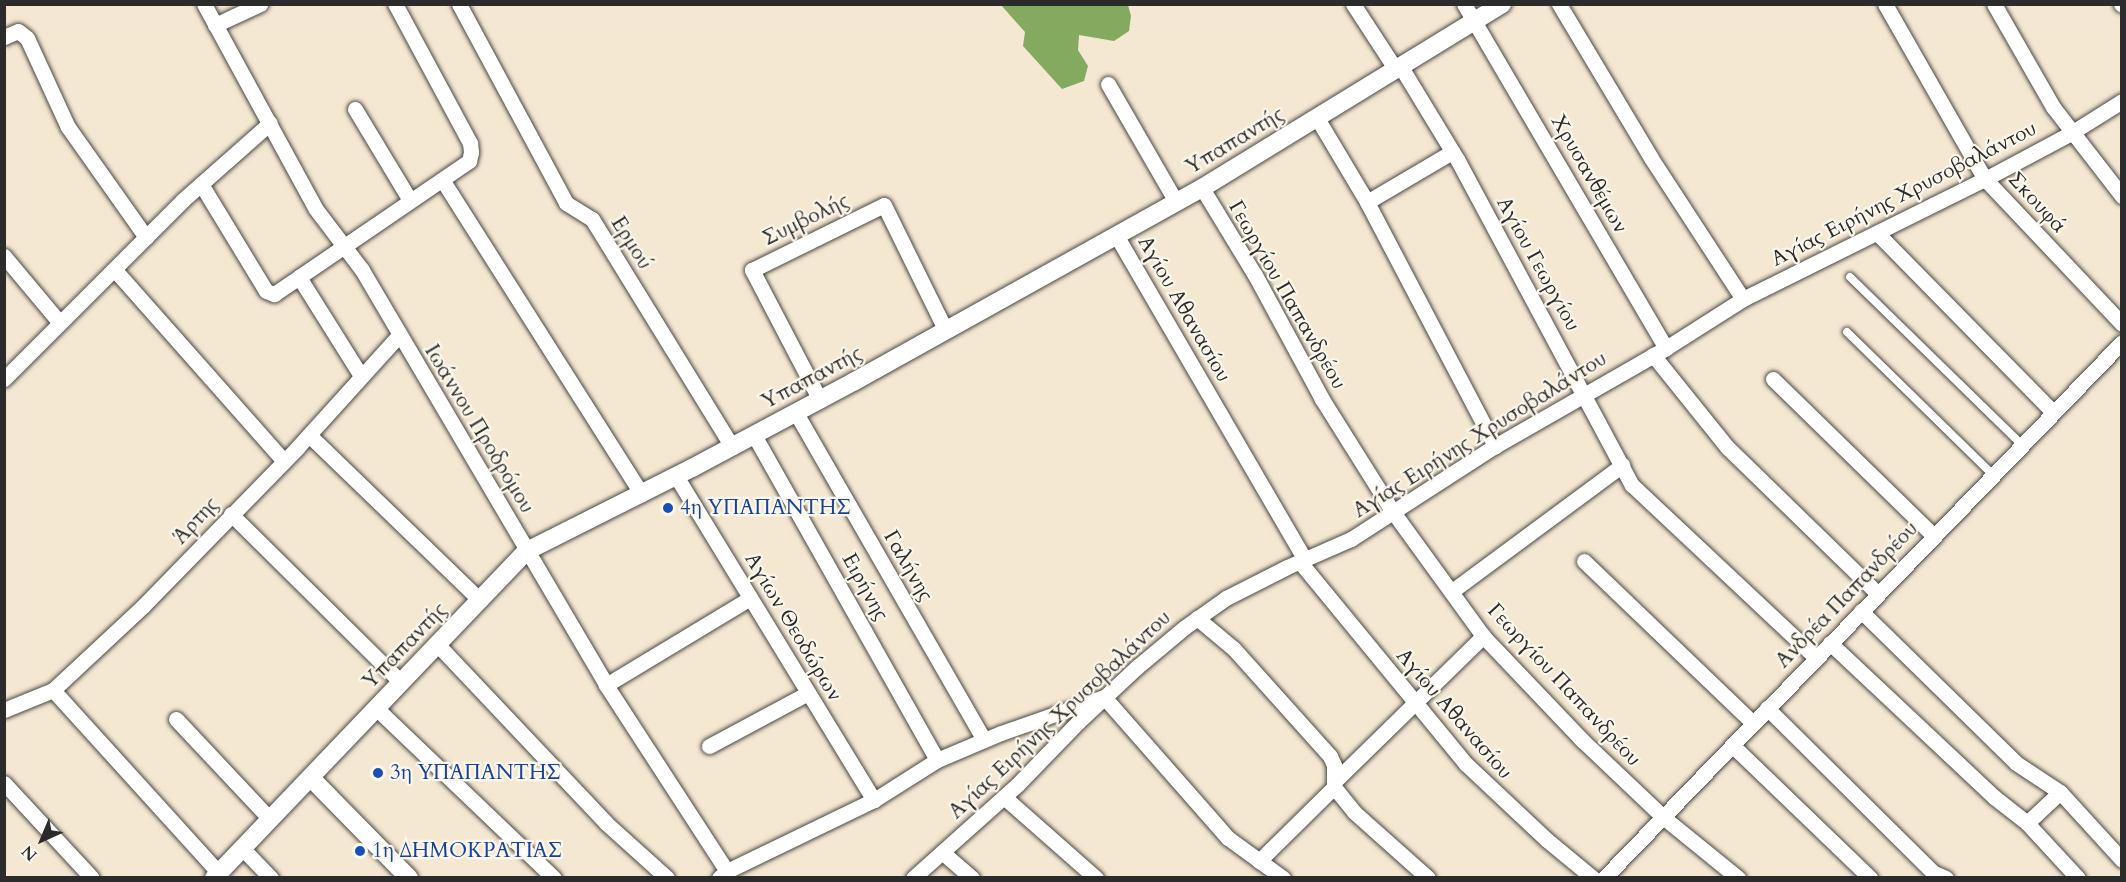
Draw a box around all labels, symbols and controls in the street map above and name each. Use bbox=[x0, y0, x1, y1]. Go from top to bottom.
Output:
street label: Υπαπαντής bbox=[1181, 102, 1289, 180]
street label: Χρυσανθέμων bbox=[1545, 110, 1633, 238]
street label: Αγίας Ειρήνης Χρυσοβαλάντου bbox=[1767, 116, 2041, 272]
street label: Σκουφά bbox=[2002, 167, 2072, 239]
street label: Συμβολής bbox=[759, 188, 853, 252]
street label: Αγίου Γεωργίου bbox=[1491, 192, 1585, 336]
street label: Γεωργίου Παπανδρέου bbox=[1223, 196, 1351, 394]
street label: Ερμού bbox=[605, 212, 657, 274]
street label: Αγίου Αθανασίου bbox=[1132, 231, 1236, 387]
street label: Ιωάννου Προδρόμου bbox=[419, 340, 539, 518]
street label: Υπαπαντής bbox=[757, 341, 867, 415]
street label: Αγίας Ειρήνης Χρυσοβαλάντου bbox=[1348, 346, 1612, 524]
street label: Άρτης bbox=[168, 492, 224, 550]
place label: 4η ΥΠΑΠΑΝΤΗΣ bbox=[680, 495, 851, 521]
marker: 4η ΥΠΑΠΑΝΤΗΣ bbox=[661, 501, 675, 515]
street label: Ανδρέα Παπανδρέου bbox=[1771, 516, 1923, 674]
street label: Γαλήνης bbox=[878, 526, 938, 606]
street label: Αγίων Θεοδώρων bbox=[739, 548, 847, 706]
street label: Ειρήνης bbox=[836, 549, 894, 625]
street label: Υπαπαντής bbox=[358, 598, 452, 694]
street label: Γεωργίου Παπανδρέου bbox=[1482, 598, 1646, 772]
street label: Αγίας Ειρήνης Χρυσοβαλάντου bbox=[944, 605, 1176, 825]
street label: Αγίου Αθανασίου bbox=[1390, 644, 1518, 784]
place label: 3η ΥΠΑΠΑΝΤΗΣ bbox=[390, 760, 561, 786]
marker: 3η ΥΠΑΠΑΝΤΗΣ bbox=[371, 766, 385, 780]
north arrow bbox=[12, 810, 72, 870]
place label: 1η ΔΗΜΟΚΡΑΤΙΑΣ bbox=[372, 838, 562, 864]
text: N bbox=[17, 840, 42, 866]
marker: 1η ΔΗΜΟΚΡΑΤΙΑΣ bbox=[353, 844, 367, 858]

